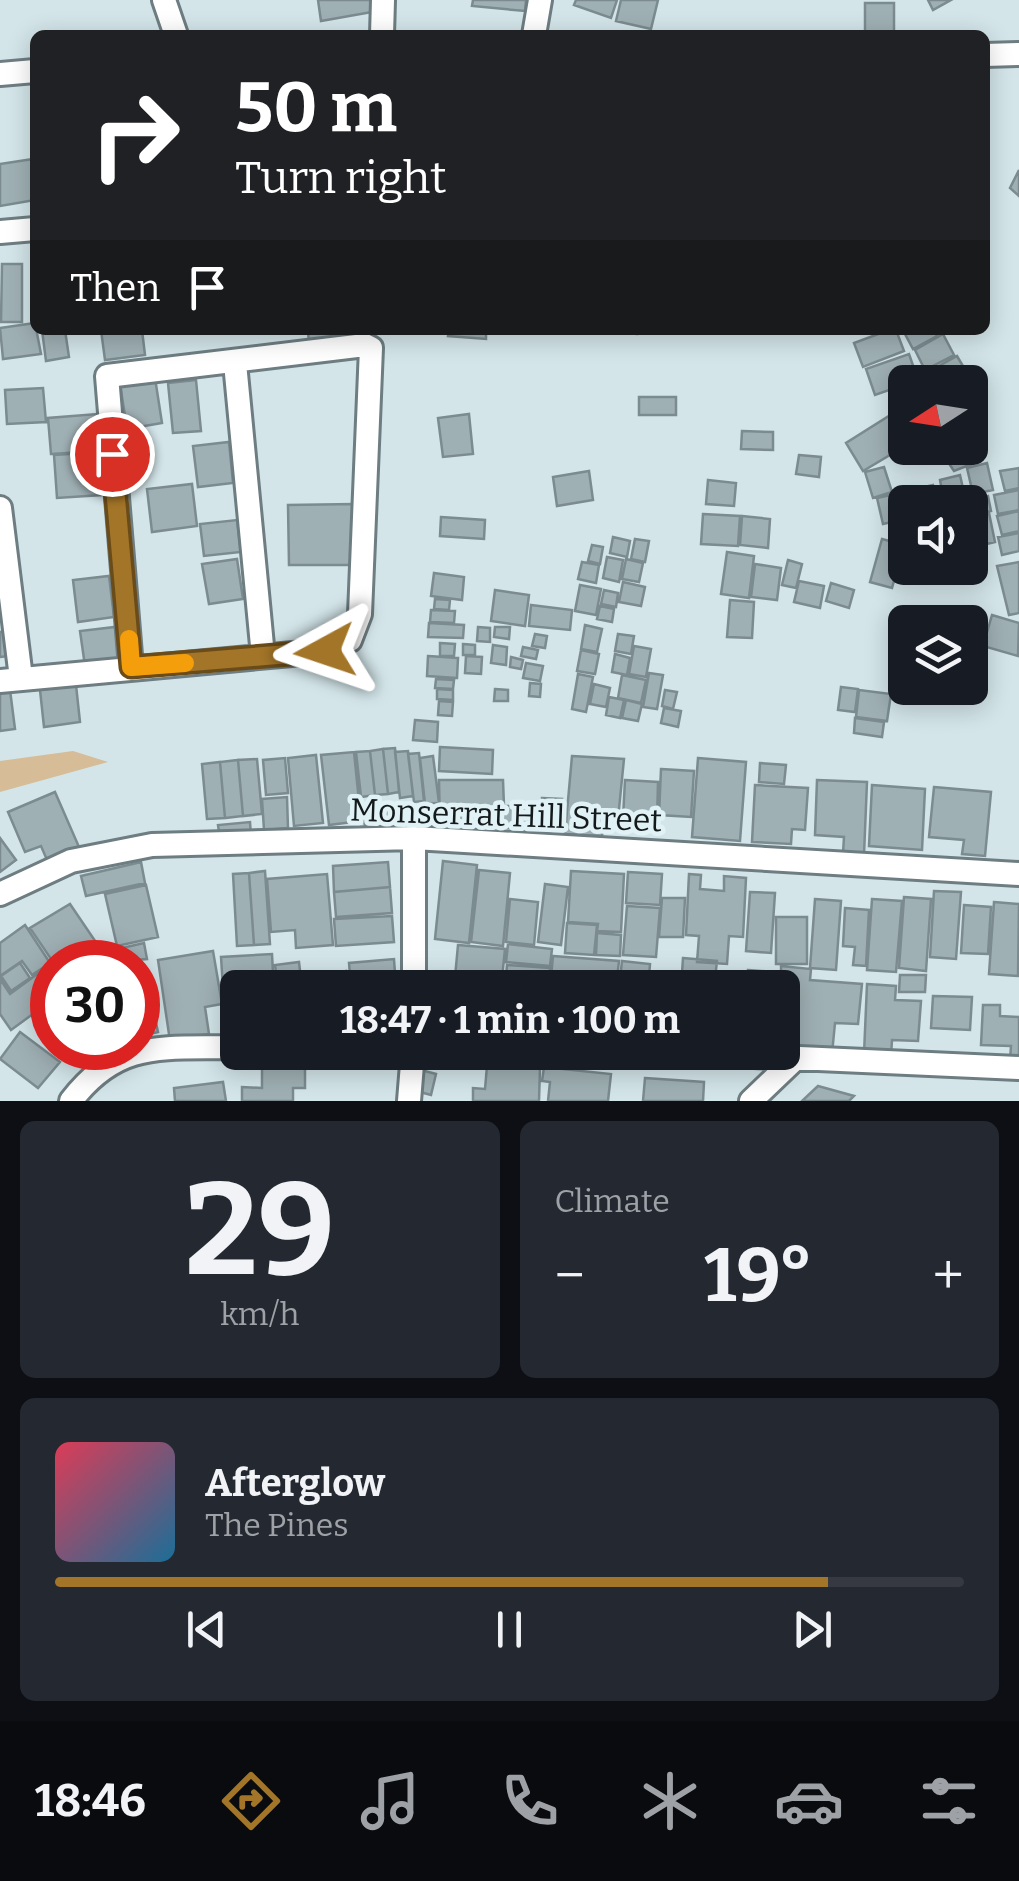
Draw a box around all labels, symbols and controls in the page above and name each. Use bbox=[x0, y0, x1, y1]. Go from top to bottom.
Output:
text: 50 m bbox=[235, 66, 397, 150]
icon: right bbox=[70, 70, 200, 200]
text: Turn right bbox=[235, 151, 447, 205]
icon: arrive bbox=[180, 260, 235, 315]
text: Then bbox=[70, 265, 160, 311]
north arrow bbox=[888, 365, 988, 465]
map controls bbox=[888, 365, 988, 705]
pin bbox=[70, 412, 155, 497]
icon: arrive bbox=[85, 427, 140, 482]
button: sound bbox=[888, 485, 988, 585]
position arrow bbox=[273, 599, 377, 703]
button: layers bbox=[888, 605, 988, 705]
street label: Monserrat Hill Street bbox=[349, 791, 663, 839]
speed limit sign: 30 bbox=[30, 940, 160, 1070]
text: 18:47 · 1 min · 100 m bbox=[340, 997, 680, 1043]
text: 29 bbox=[185, 1152, 335, 1308]
text: Climate bbox=[555, 1182, 670, 1220]
text: 19° bbox=[704, 1231, 813, 1321]
text: − bbox=[555, 1243, 585, 1309]
text: + bbox=[933, 1243, 964, 1309]
text: km/h bbox=[220, 1295, 299, 1333]
text: Afterglow bbox=[205, 1460, 385, 1506]
text: The Pines bbox=[205, 1506, 349, 1544]
icon: previous bbox=[179, 1602, 234, 1657]
icon: pause bbox=[482, 1602, 537, 1657]
icon: next bbox=[785, 1602, 840, 1657]
icon: directions bbox=[216, 1766, 286, 1836]
icon: music bbox=[355, 1766, 425, 1836]
icon: phone bbox=[495, 1766, 565, 1836]
icon: climate bbox=[635, 1766, 705, 1836]
icon: car bbox=[774, 1766, 844, 1836]
icon: filters bbox=[914, 1766, 984, 1836]
text: 18:46 bbox=[35, 1774, 146, 1828]

